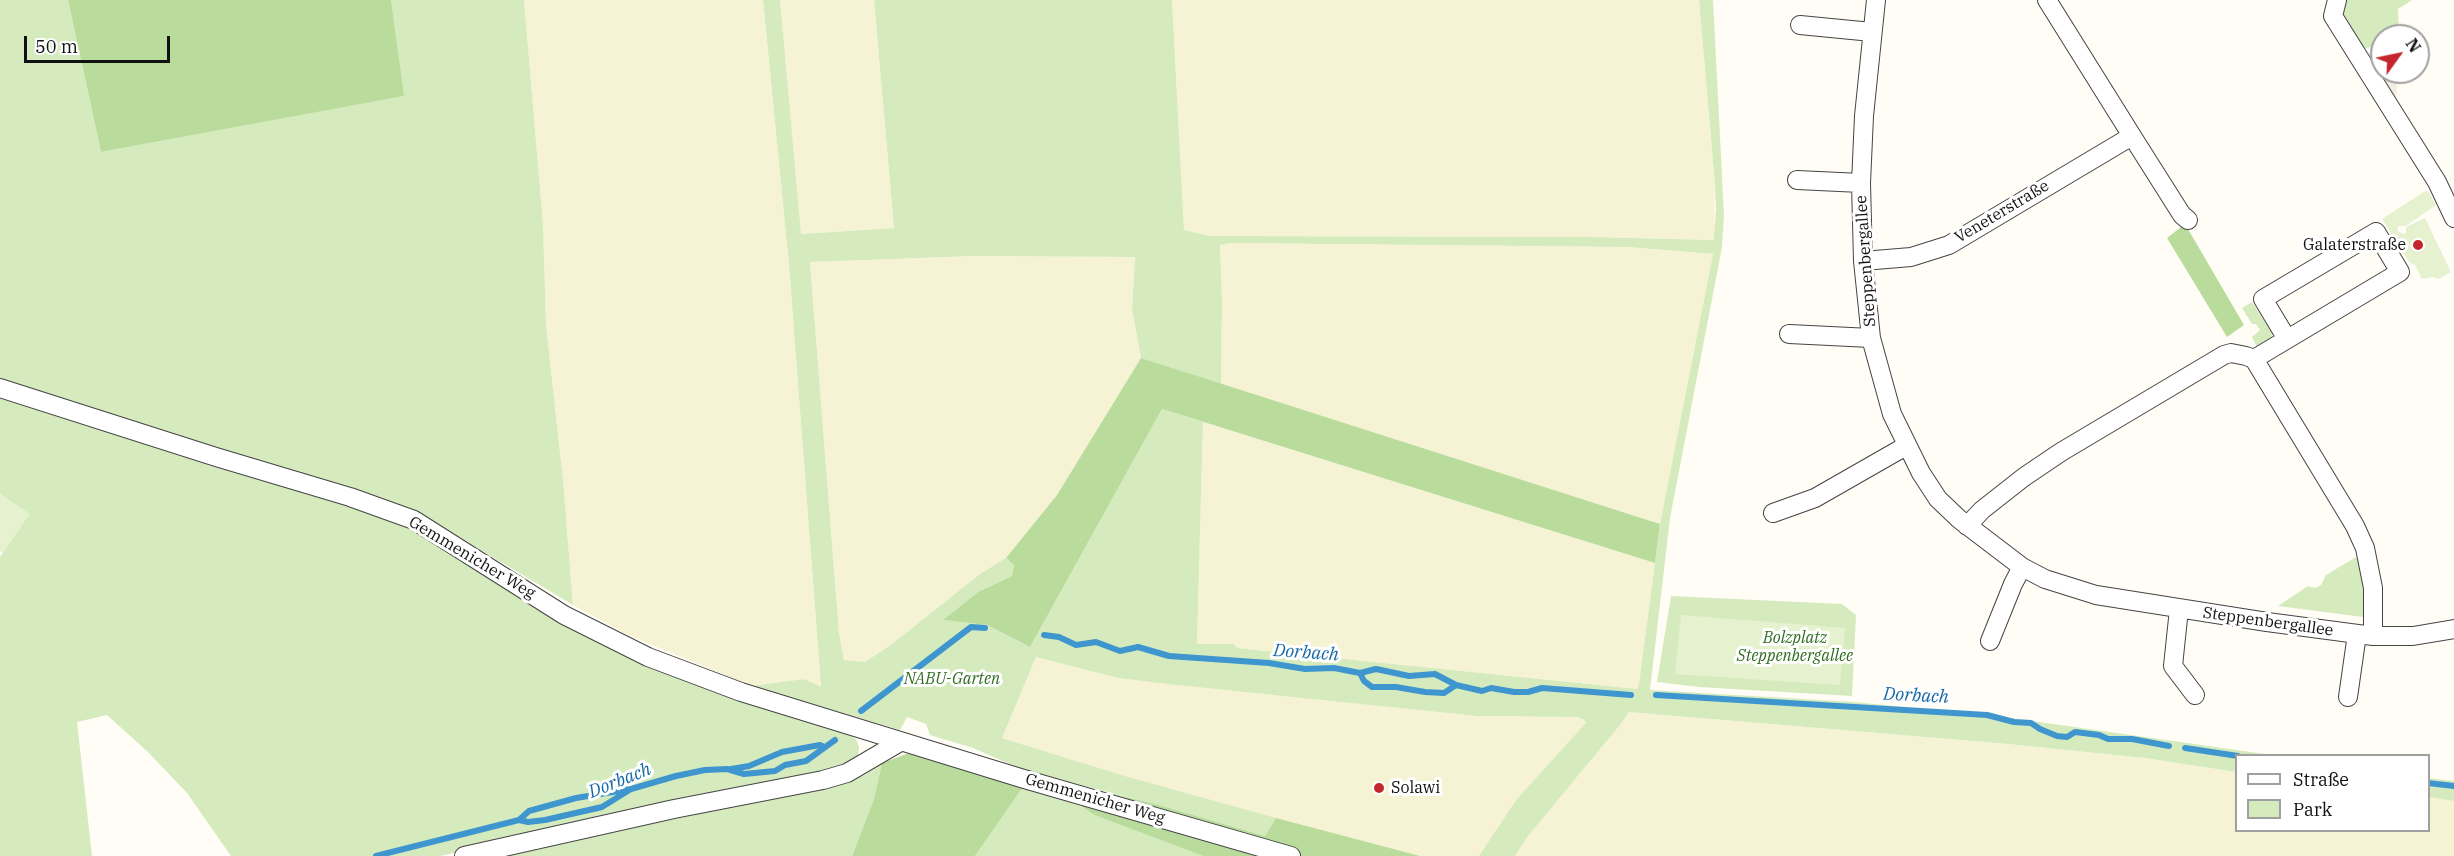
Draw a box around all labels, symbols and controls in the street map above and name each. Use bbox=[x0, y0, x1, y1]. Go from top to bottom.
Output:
scale bar bbox=[27, 24, 172, 62]
north arrow bbox=[2370, 24, 2430, 84]
text: 50 m bbox=[35, 35, 78, 58]
text: N bbox=[2402, 35, 2425, 56]
street label: Veneterstraße bbox=[1951, 176, 2053, 248]
street label: Steppenbergallee bbox=[1852, 195, 1880, 327]
place label: Galaterstraße bbox=[2303, 235, 2406, 255]
marker: Galaterstraße bbox=[2411, 238, 2425, 252]
street label: Gemmenicher Weg bbox=[405, 513, 539, 603]
street label: Steppenbergallee bbox=[2201, 603, 2335, 641]
park label: Bolzplatz Steppenbergallee bbox=[1737, 628, 1853, 666]
water label: Dorbach bbox=[1273, 640, 1339, 666]
park label: NABU-Garten bbox=[904, 669, 1000, 689]
water label: Dorbach bbox=[1883, 684, 1949, 708]
legend bbox=[2235, 754, 2430, 832]
water label: Dorbach bbox=[586, 759, 654, 803]
text: Straße bbox=[2293, 768, 2349, 791]
street label: Gemmenicher Weg bbox=[1023, 770, 1167, 828]
place label: Solawi bbox=[1391, 778, 1440, 798]
marker: Solawi bbox=[1372, 781, 1386, 795]
text: Park bbox=[2293, 798, 2332, 821]

